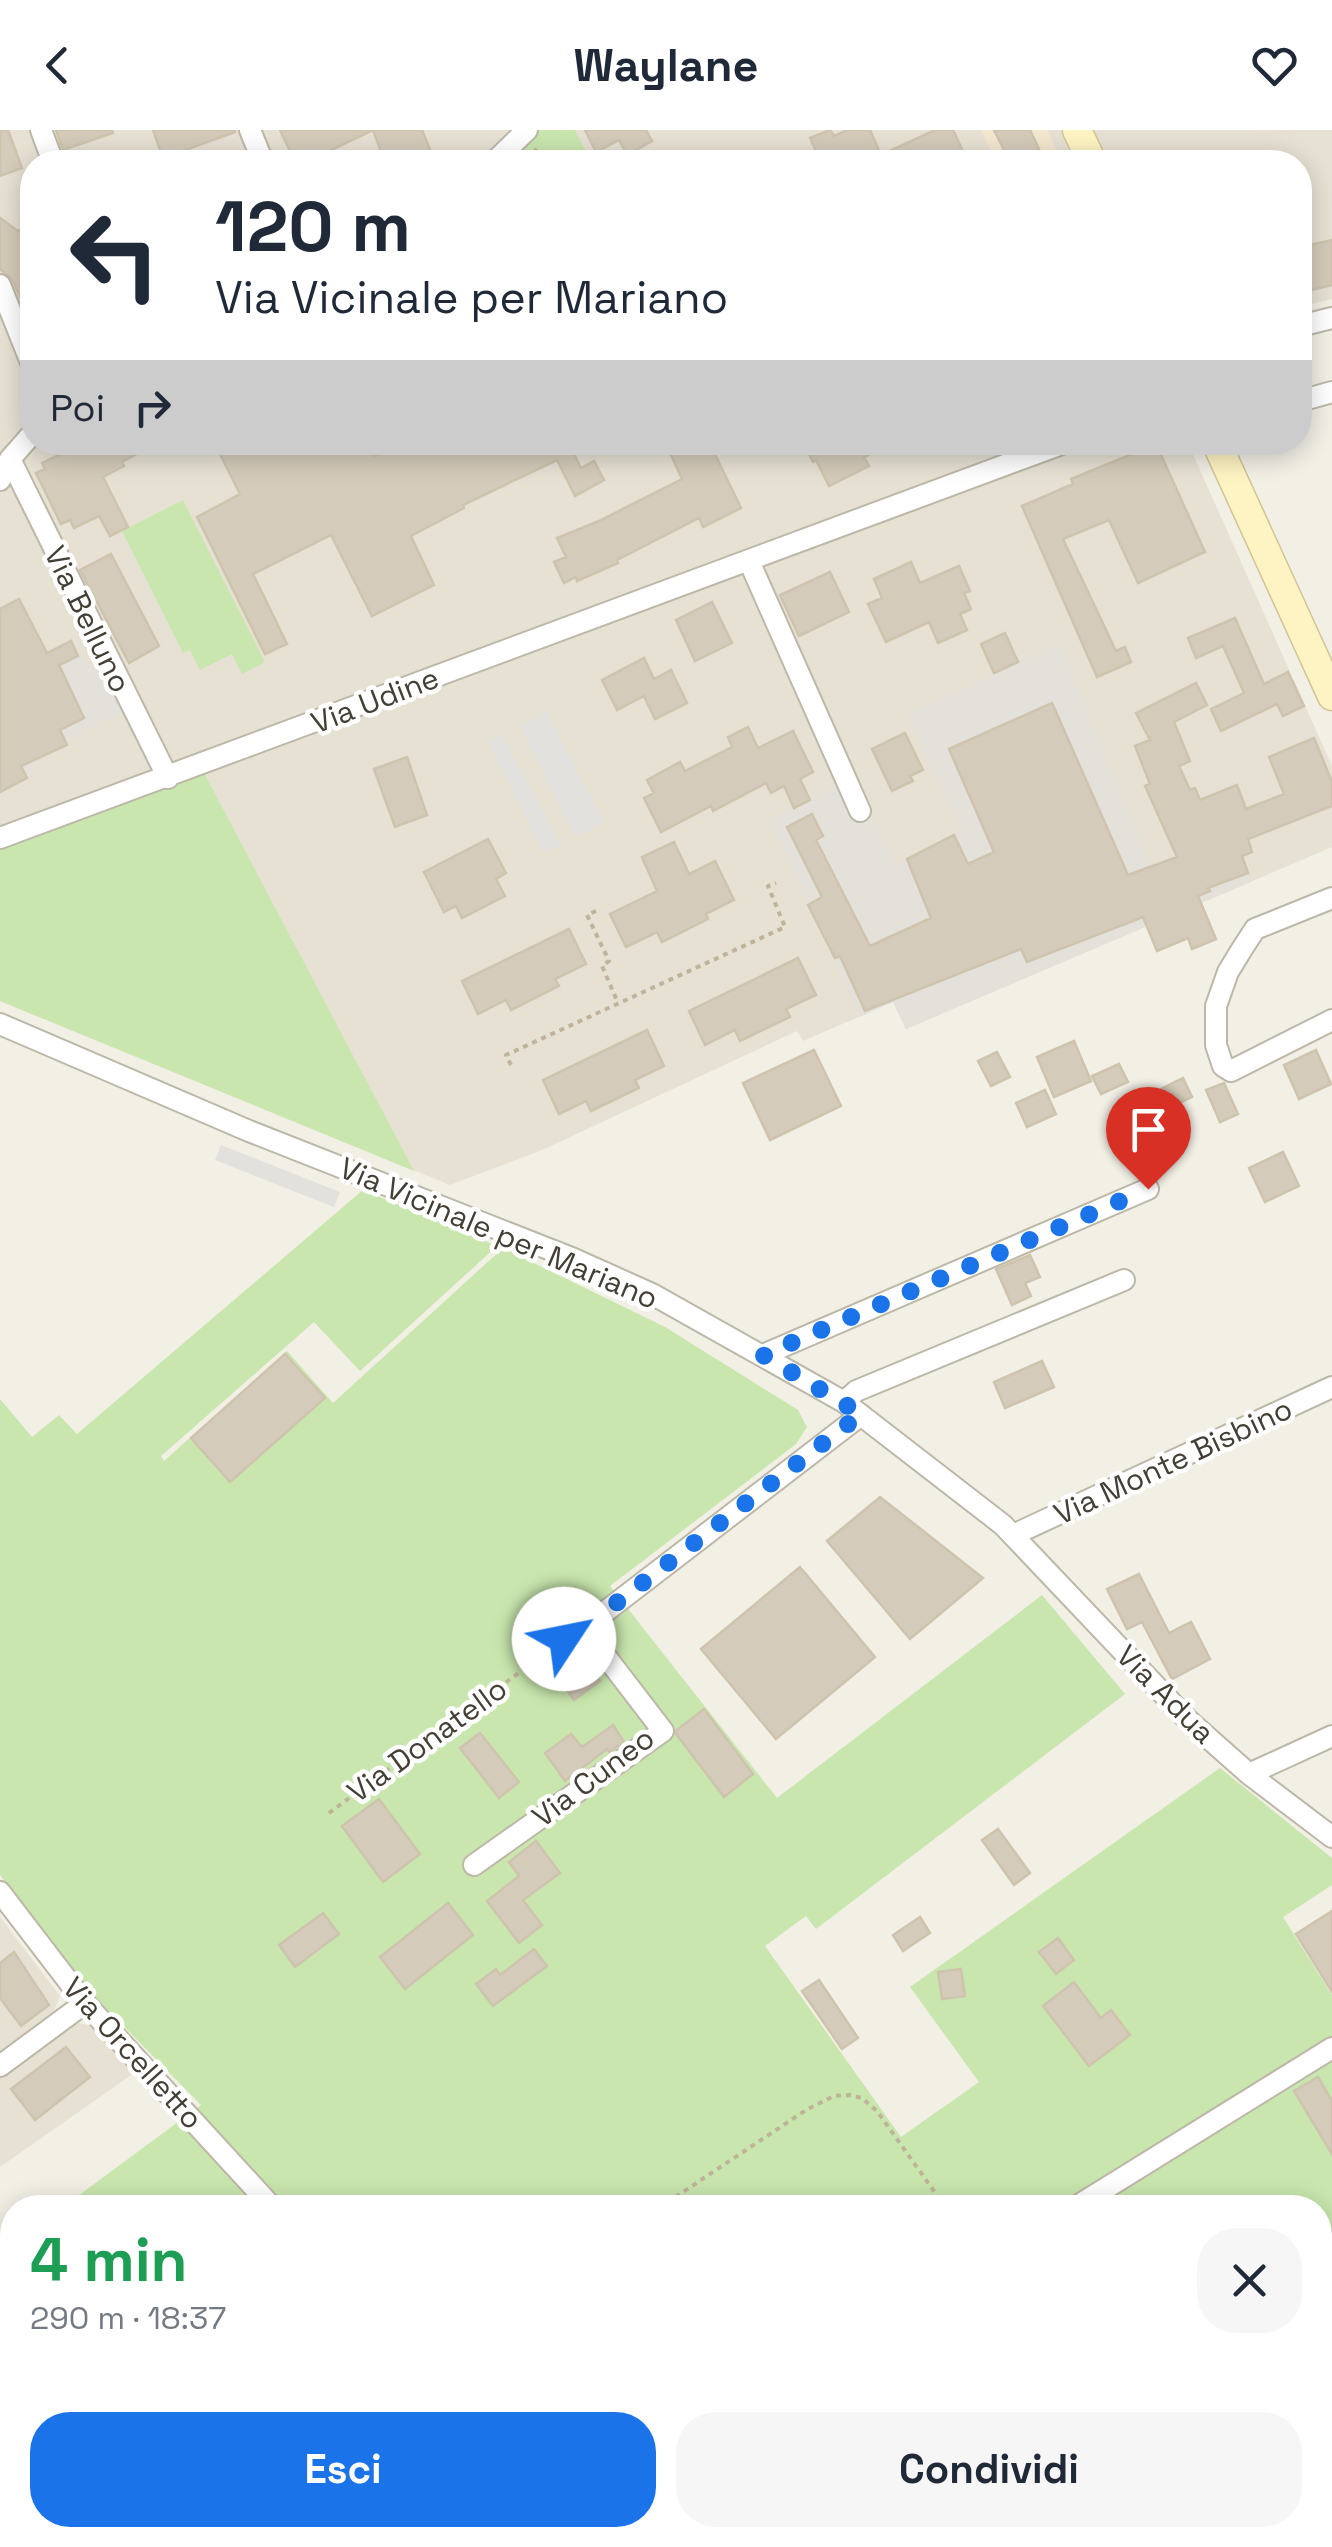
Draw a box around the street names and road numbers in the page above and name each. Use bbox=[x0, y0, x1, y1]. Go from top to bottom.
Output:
street label: Via Belluno bbox=[36, 539, 140, 699]
street label: Via Udine bbox=[306, 658, 444, 742]
street label: Via Vicinale per Mariano bbox=[334, 1148, 664, 1318]
street label: Via Monte Bisbino bbox=[1048, 1389, 1298, 1533]
street label: Via Adua bbox=[1108, 1636, 1224, 1752]
street label: Via Donatello bbox=[339, 1669, 515, 1811]
street label: Via Cuneo bbox=[524, 1718, 662, 1836]
street label: Via Orcelletto bbox=[54, 1969, 212, 2137]

